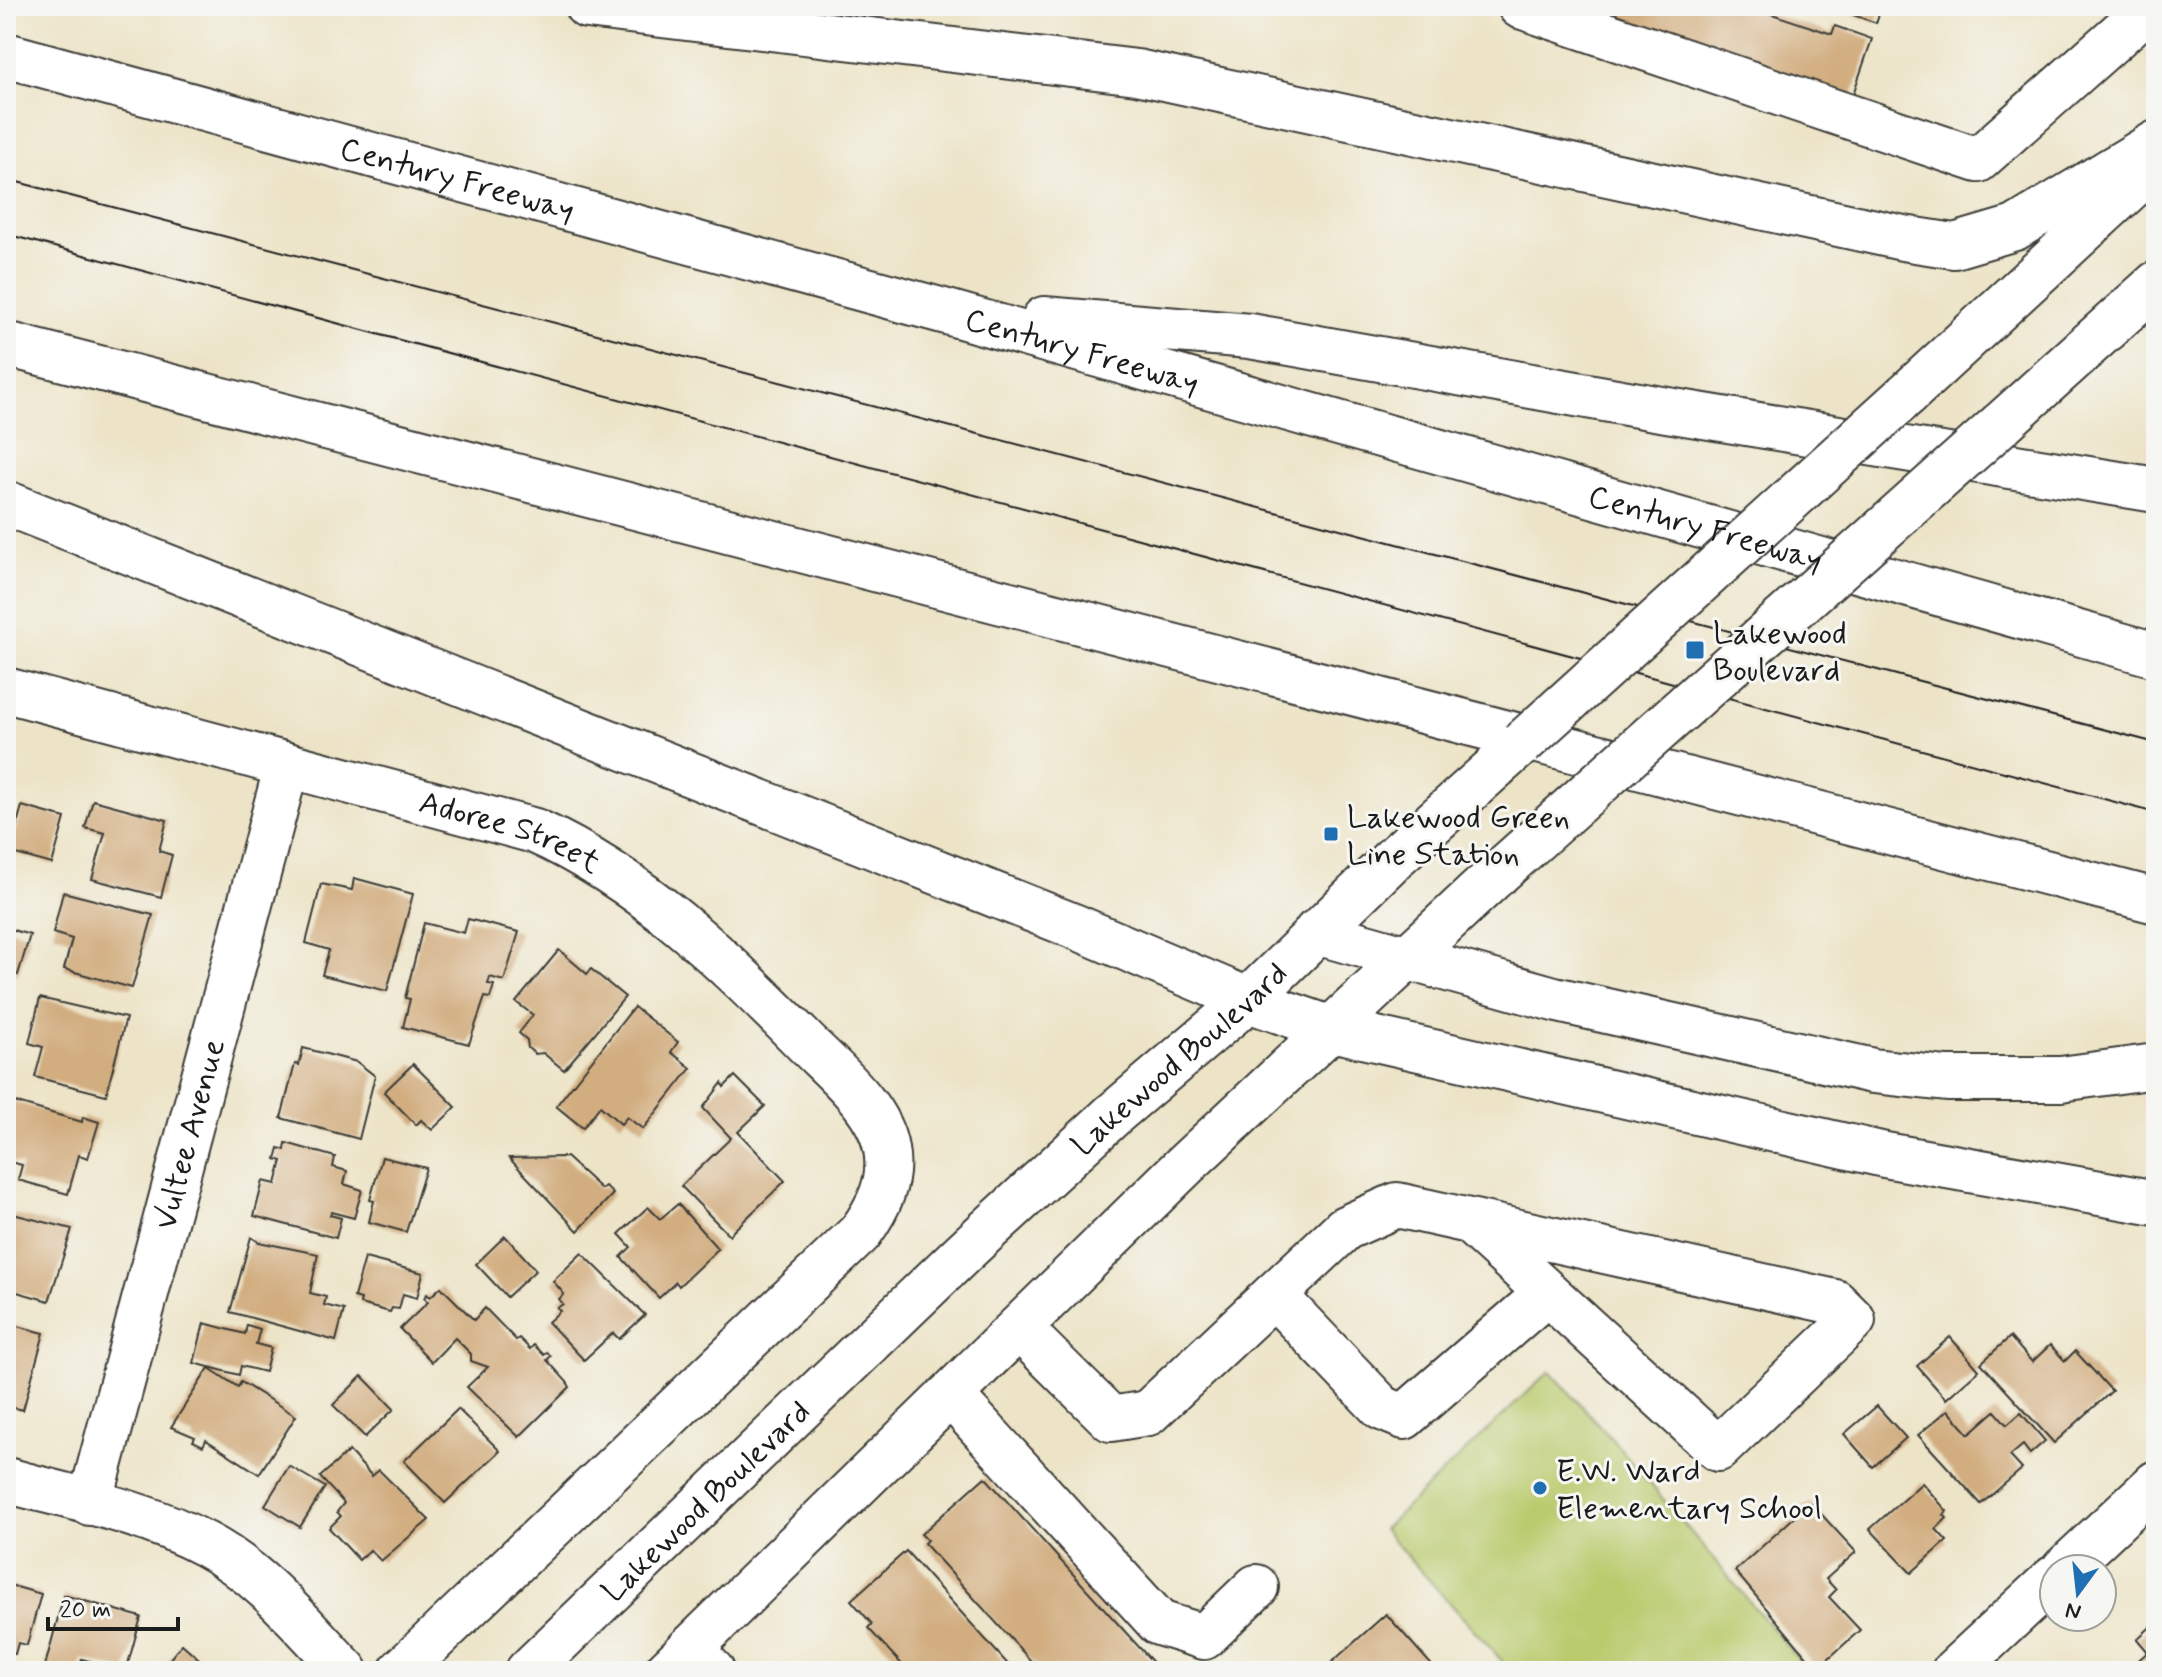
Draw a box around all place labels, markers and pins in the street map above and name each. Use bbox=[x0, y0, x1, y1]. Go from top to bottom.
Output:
place label: Lakewood Boulevard bbox=[1713, 613, 1847, 692]
marker: Lakewood Boulevard bbox=[1684, 639, 1706, 661]
place label: Lakewood Green Line Station bbox=[1347, 797, 1570, 876]
marker: Lakewood Green Line Station bbox=[1322, 825, 1340, 843]
place label: E.W. Ward Elementary School bbox=[1556, 1451, 1822, 1530]
marker: E.W. Ward Elementary School bbox=[1531, 1479, 1549, 1497]

